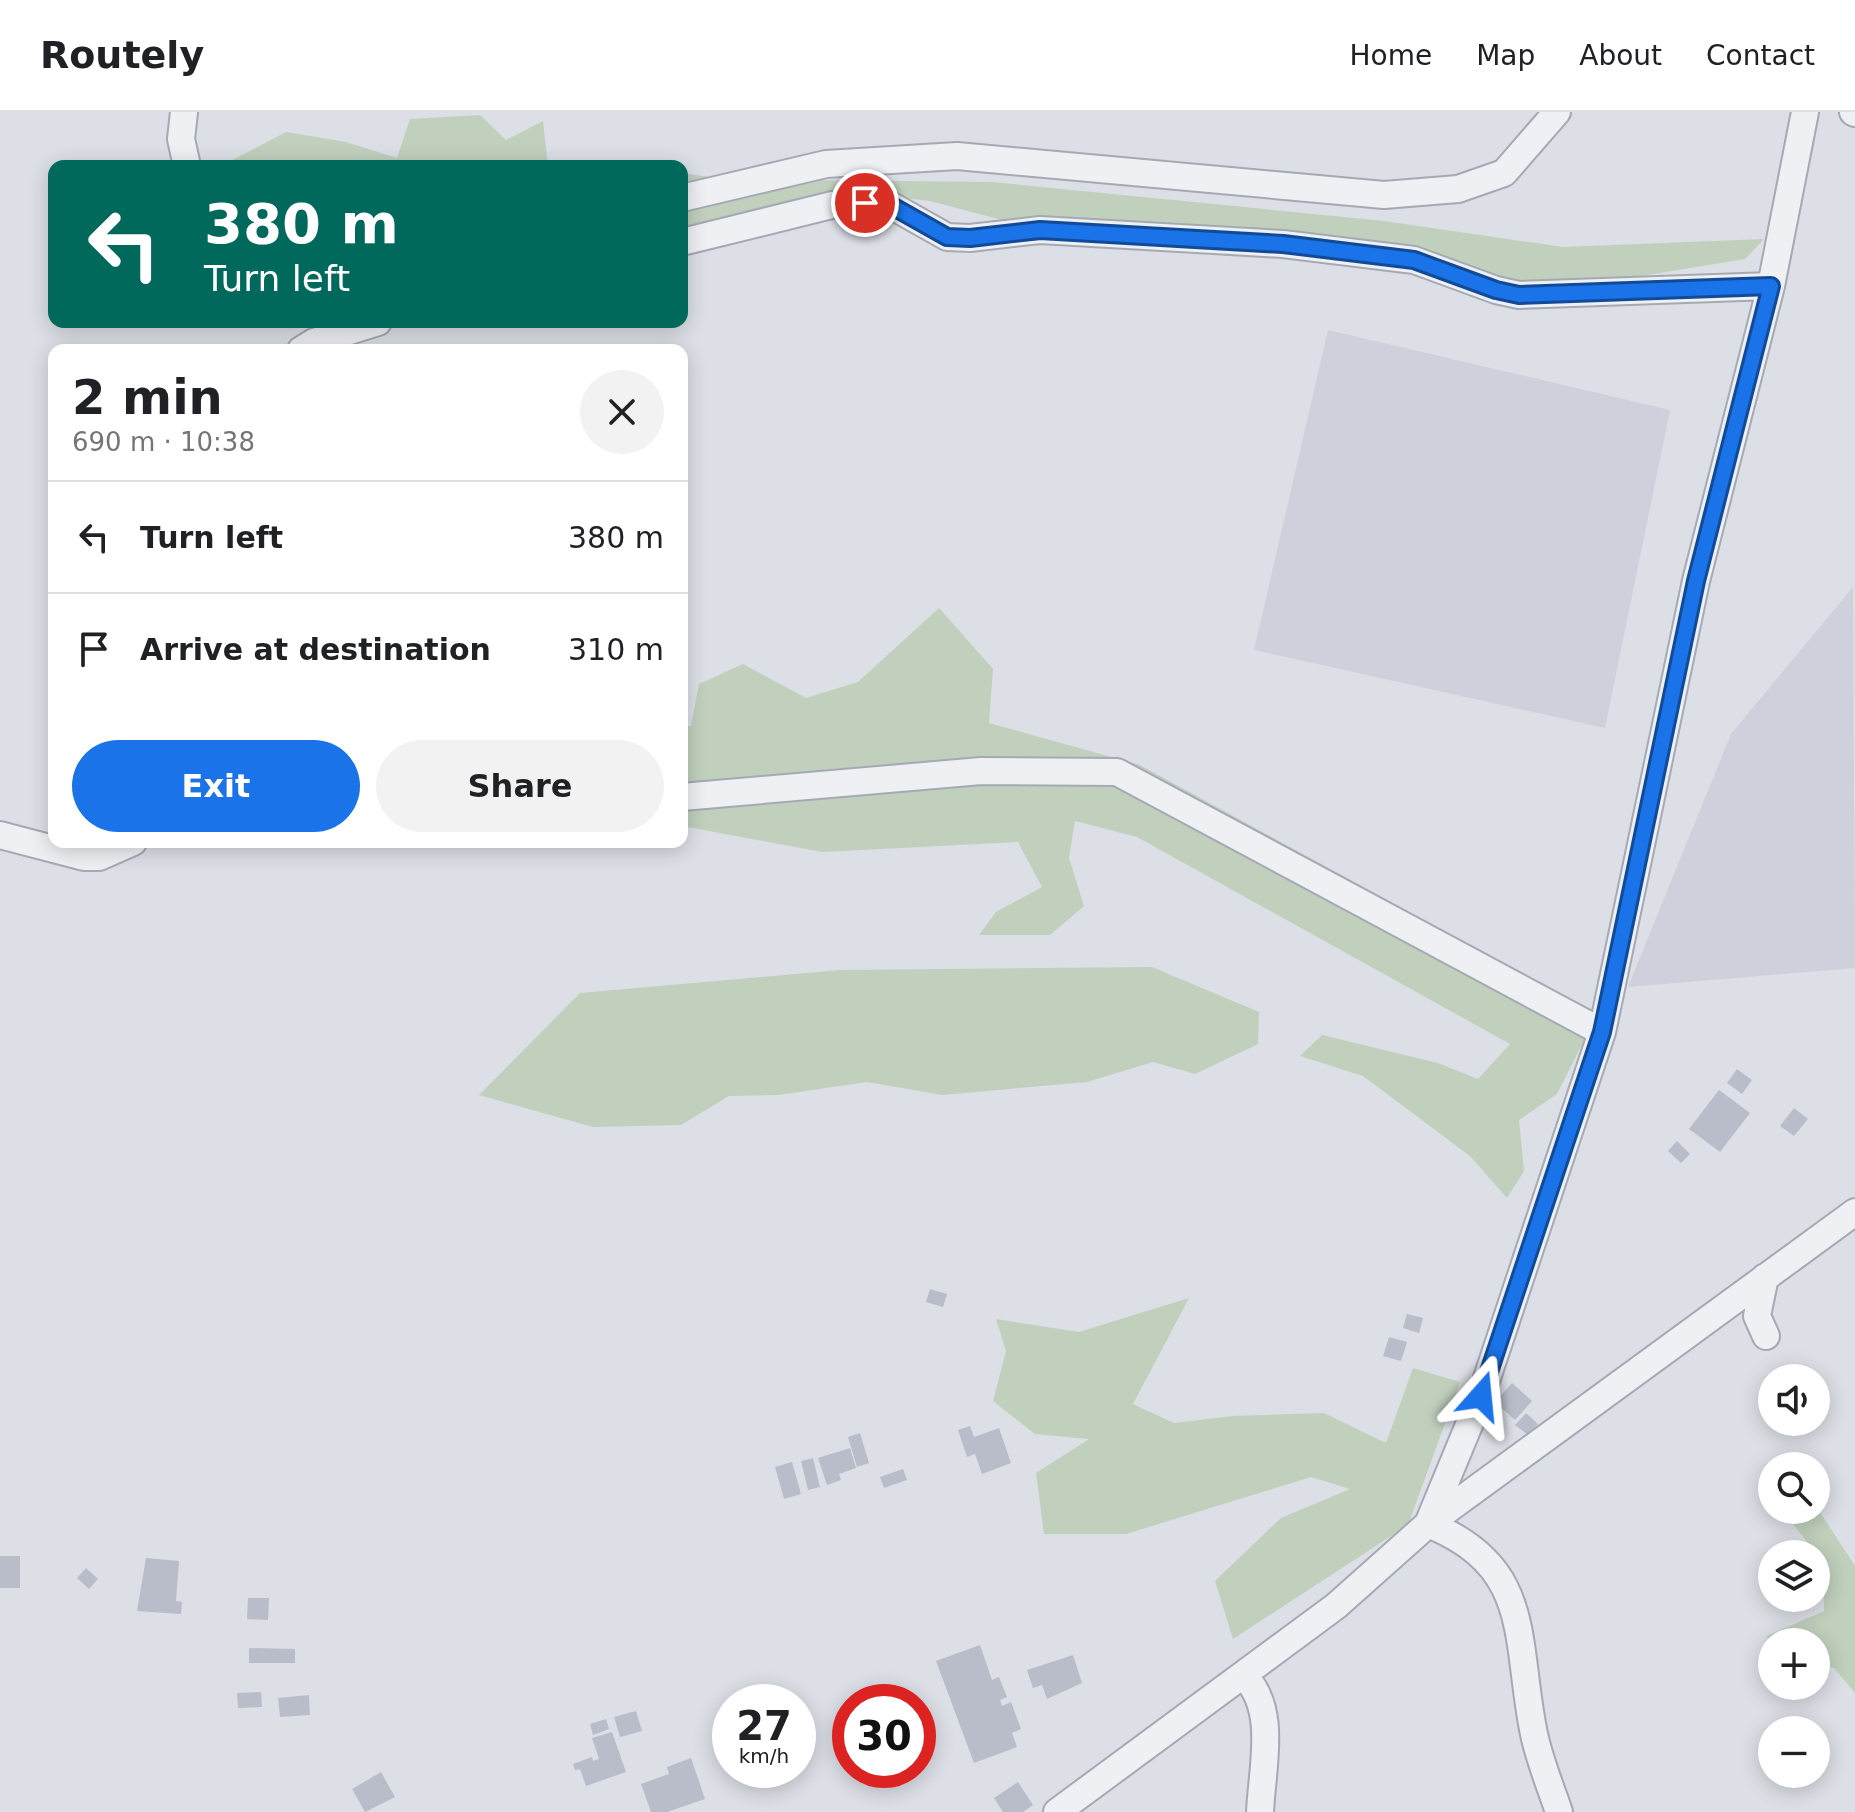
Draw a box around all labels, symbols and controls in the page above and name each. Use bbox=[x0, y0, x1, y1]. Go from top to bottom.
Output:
text: Routely bbox=[40, 33, 204, 77]
text: Home bbox=[1349, 39, 1432, 72]
text: Map bbox=[1476, 39, 1535, 72]
text: About bbox=[1579, 39, 1662, 72]
text: Contact bbox=[1706, 39, 1815, 72]
pin bbox=[831, 169, 899, 237]
icon: arrive bbox=[843, 181, 887, 225]
text: 380 m bbox=[204, 191, 399, 256]
icon: left bbox=[72, 192, 176, 296]
text: Turn left bbox=[204, 258, 350, 299]
text: 2 min bbox=[72, 369, 223, 425]
button: close bbox=[580, 370, 664, 454]
text: 690 m · 10:38 bbox=[72, 427, 255, 457]
icon: left bbox=[72, 515, 116, 559]
text: Turn left bbox=[140, 520, 283, 555]
text: 380 m bbox=[568, 520, 664, 555]
icon: arrive bbox=[72, 627, 116, 671]
text: Arrive at destination bbox=[140, 632, 491, 667]
text: 310 m bbox=[568, 632, 664, 667]
button: Exit bbox=[72, 740, 360, 832]
button: Share bbox=[376, 740, 664, 832]
position arrow bbox=[1439, 1354, 1523, 1438]
map controls bbox=[1758, 1364, 1830, 1788]
button: sound bbox=[1758, 1364, 1830, 1436]
button: search bbox=[1758, 1452, 1830, 1524]
button: layers bbox=[1758, 1540, 1830, 1612]
button: + bbox=[1758, 1628, 1830, 1700]
speed limit sign: 30 bbox=[832, 1684, 936, 1788]
text: 27 bbox=[736, 1703, 792, 1749]
button: − bbox=[1758, 1716, 1830, 1788]
text: km/h bbox=[739, 1744, 789, 1768]

